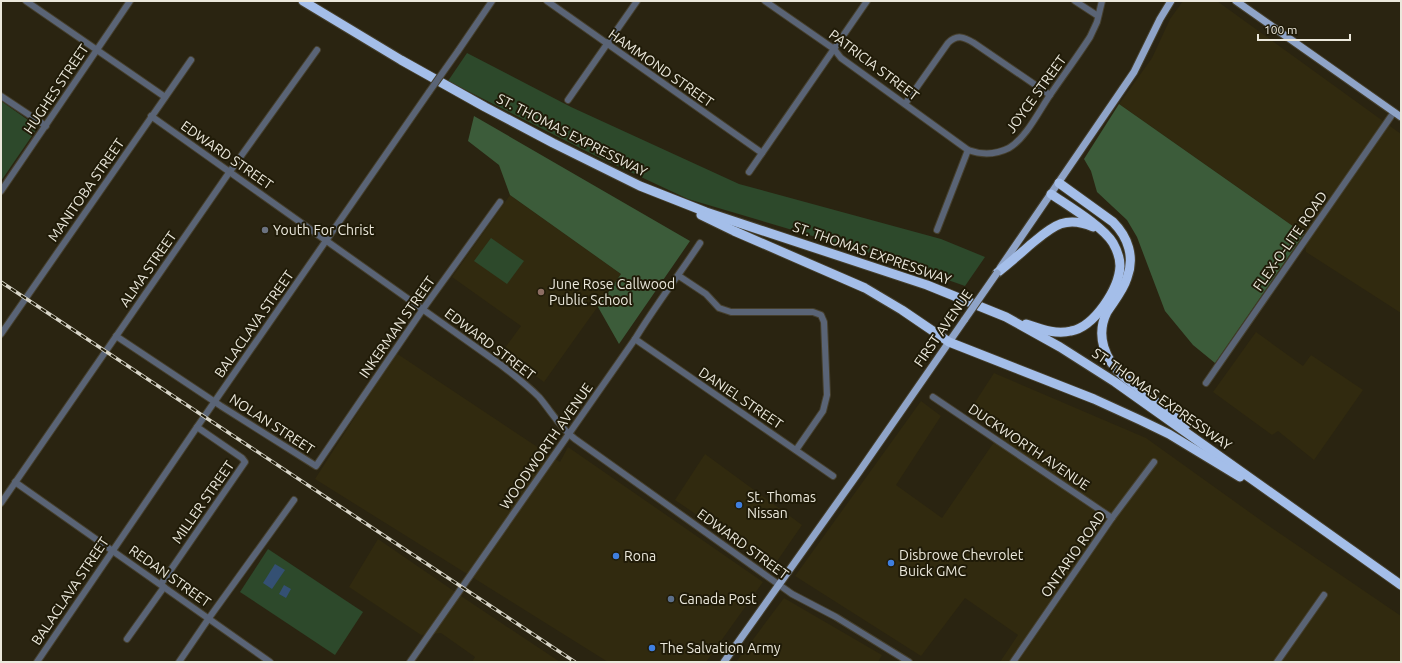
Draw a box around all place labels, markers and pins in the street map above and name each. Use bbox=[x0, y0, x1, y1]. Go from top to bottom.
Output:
place label: Youth For Christ bbox=[273, 222, 375, 238]
marker: Youth For Christ bbox=[260, 225, 270, 235]
place label: June Rose Callwood Public School bbox=[549, 276, 675, 308]
marker: June Rose Callwood Public School bbox=[536, 287, 546, 297]
place label: St. Thomas Nissan bbox=[747, 489, 816, 521]
marker: St. Thomas Nissan bbox=[734, 500, 744, 510]
place label: Disbrowe Chevrolet Buick GMC bbox=[899, 547, 1024, 579]
place label: Rona bbox=[624, 548, 656, 564]
marker: Rona bbox=[611, 551, 621, 561]
marker: Disbrowe Chevrolet Buick GMC bbox=[886, 558, 896, 568]
place label: Canada Post bbox=[679, 591, 757, 607]
marker: Canada Post bbox=[666, 594, 676, 604]
place label: The Salvation Army bbox=[660, 640, 781, 656]
marker: The Salvation Army bbox=[647, 643, 657, 653]

